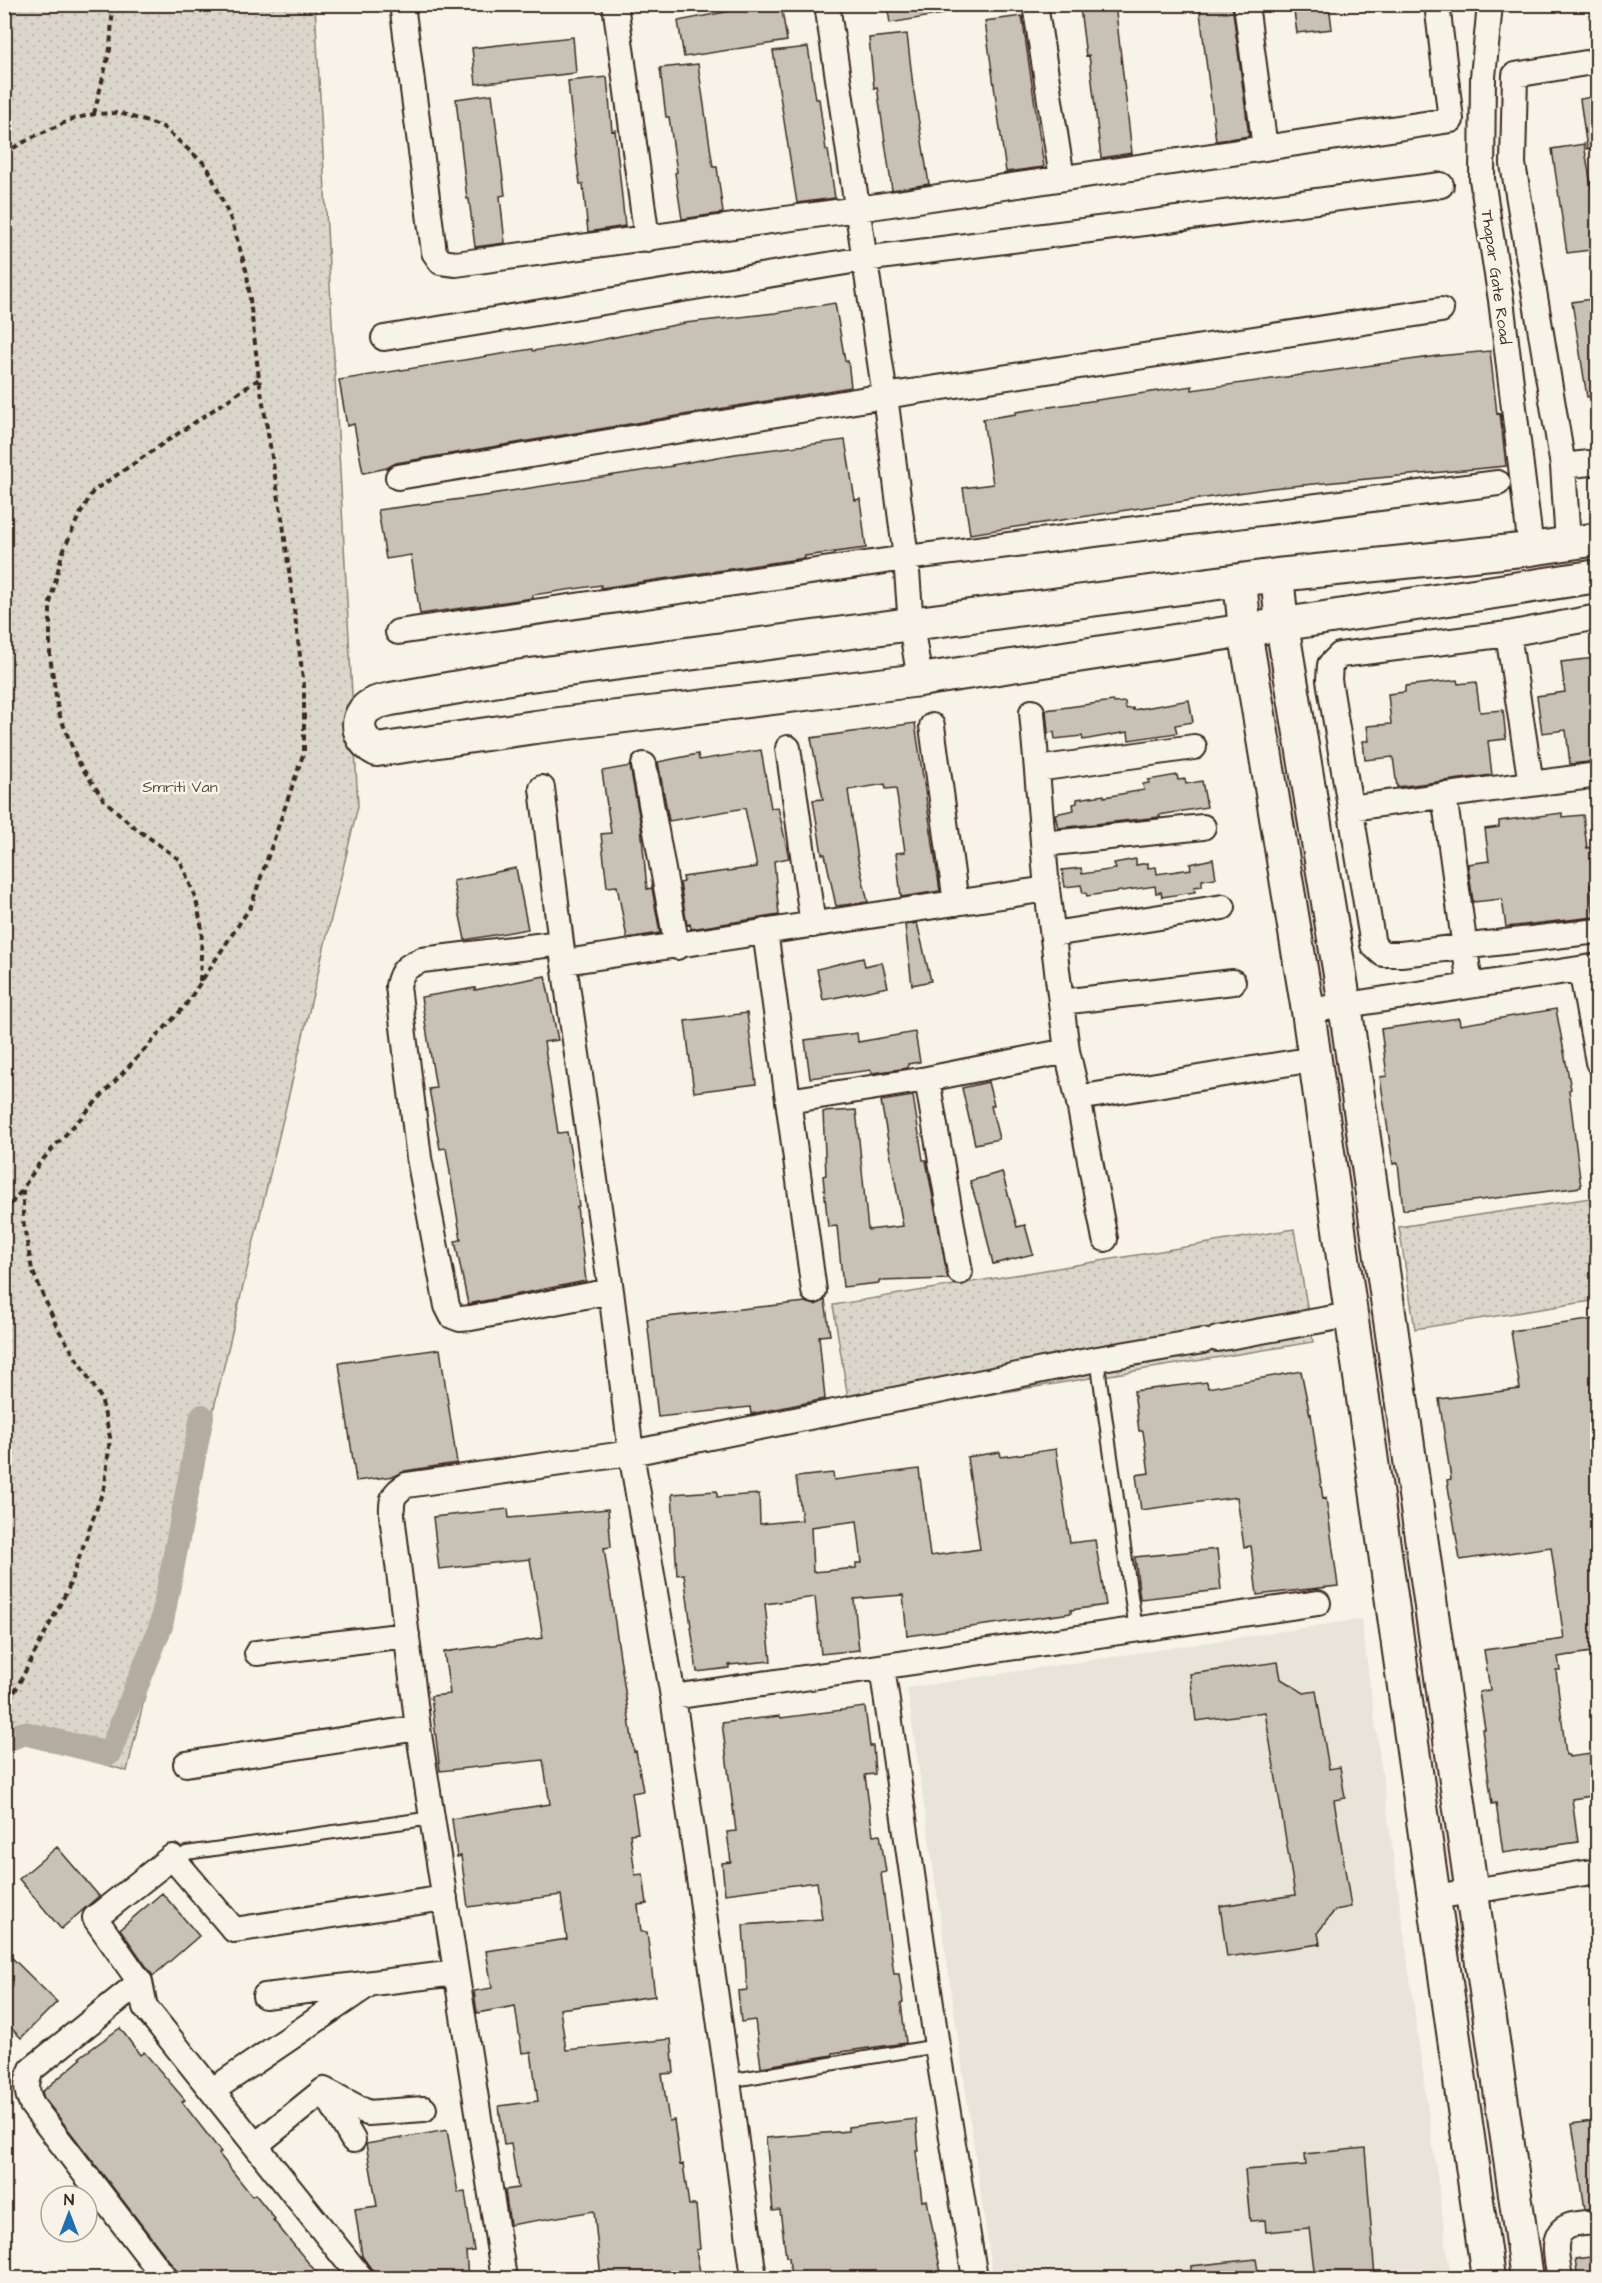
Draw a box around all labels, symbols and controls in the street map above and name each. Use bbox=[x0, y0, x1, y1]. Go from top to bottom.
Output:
street label: Thapar Gate Road bbox=[1476, 208, 1516, 346]
park label: Smriti Van bbox=[142, 776, 218, 798]
north arrow bbox=[39, 2184, 99, 2244]
text: N bbox=[64, 2189, 74, 2211]

